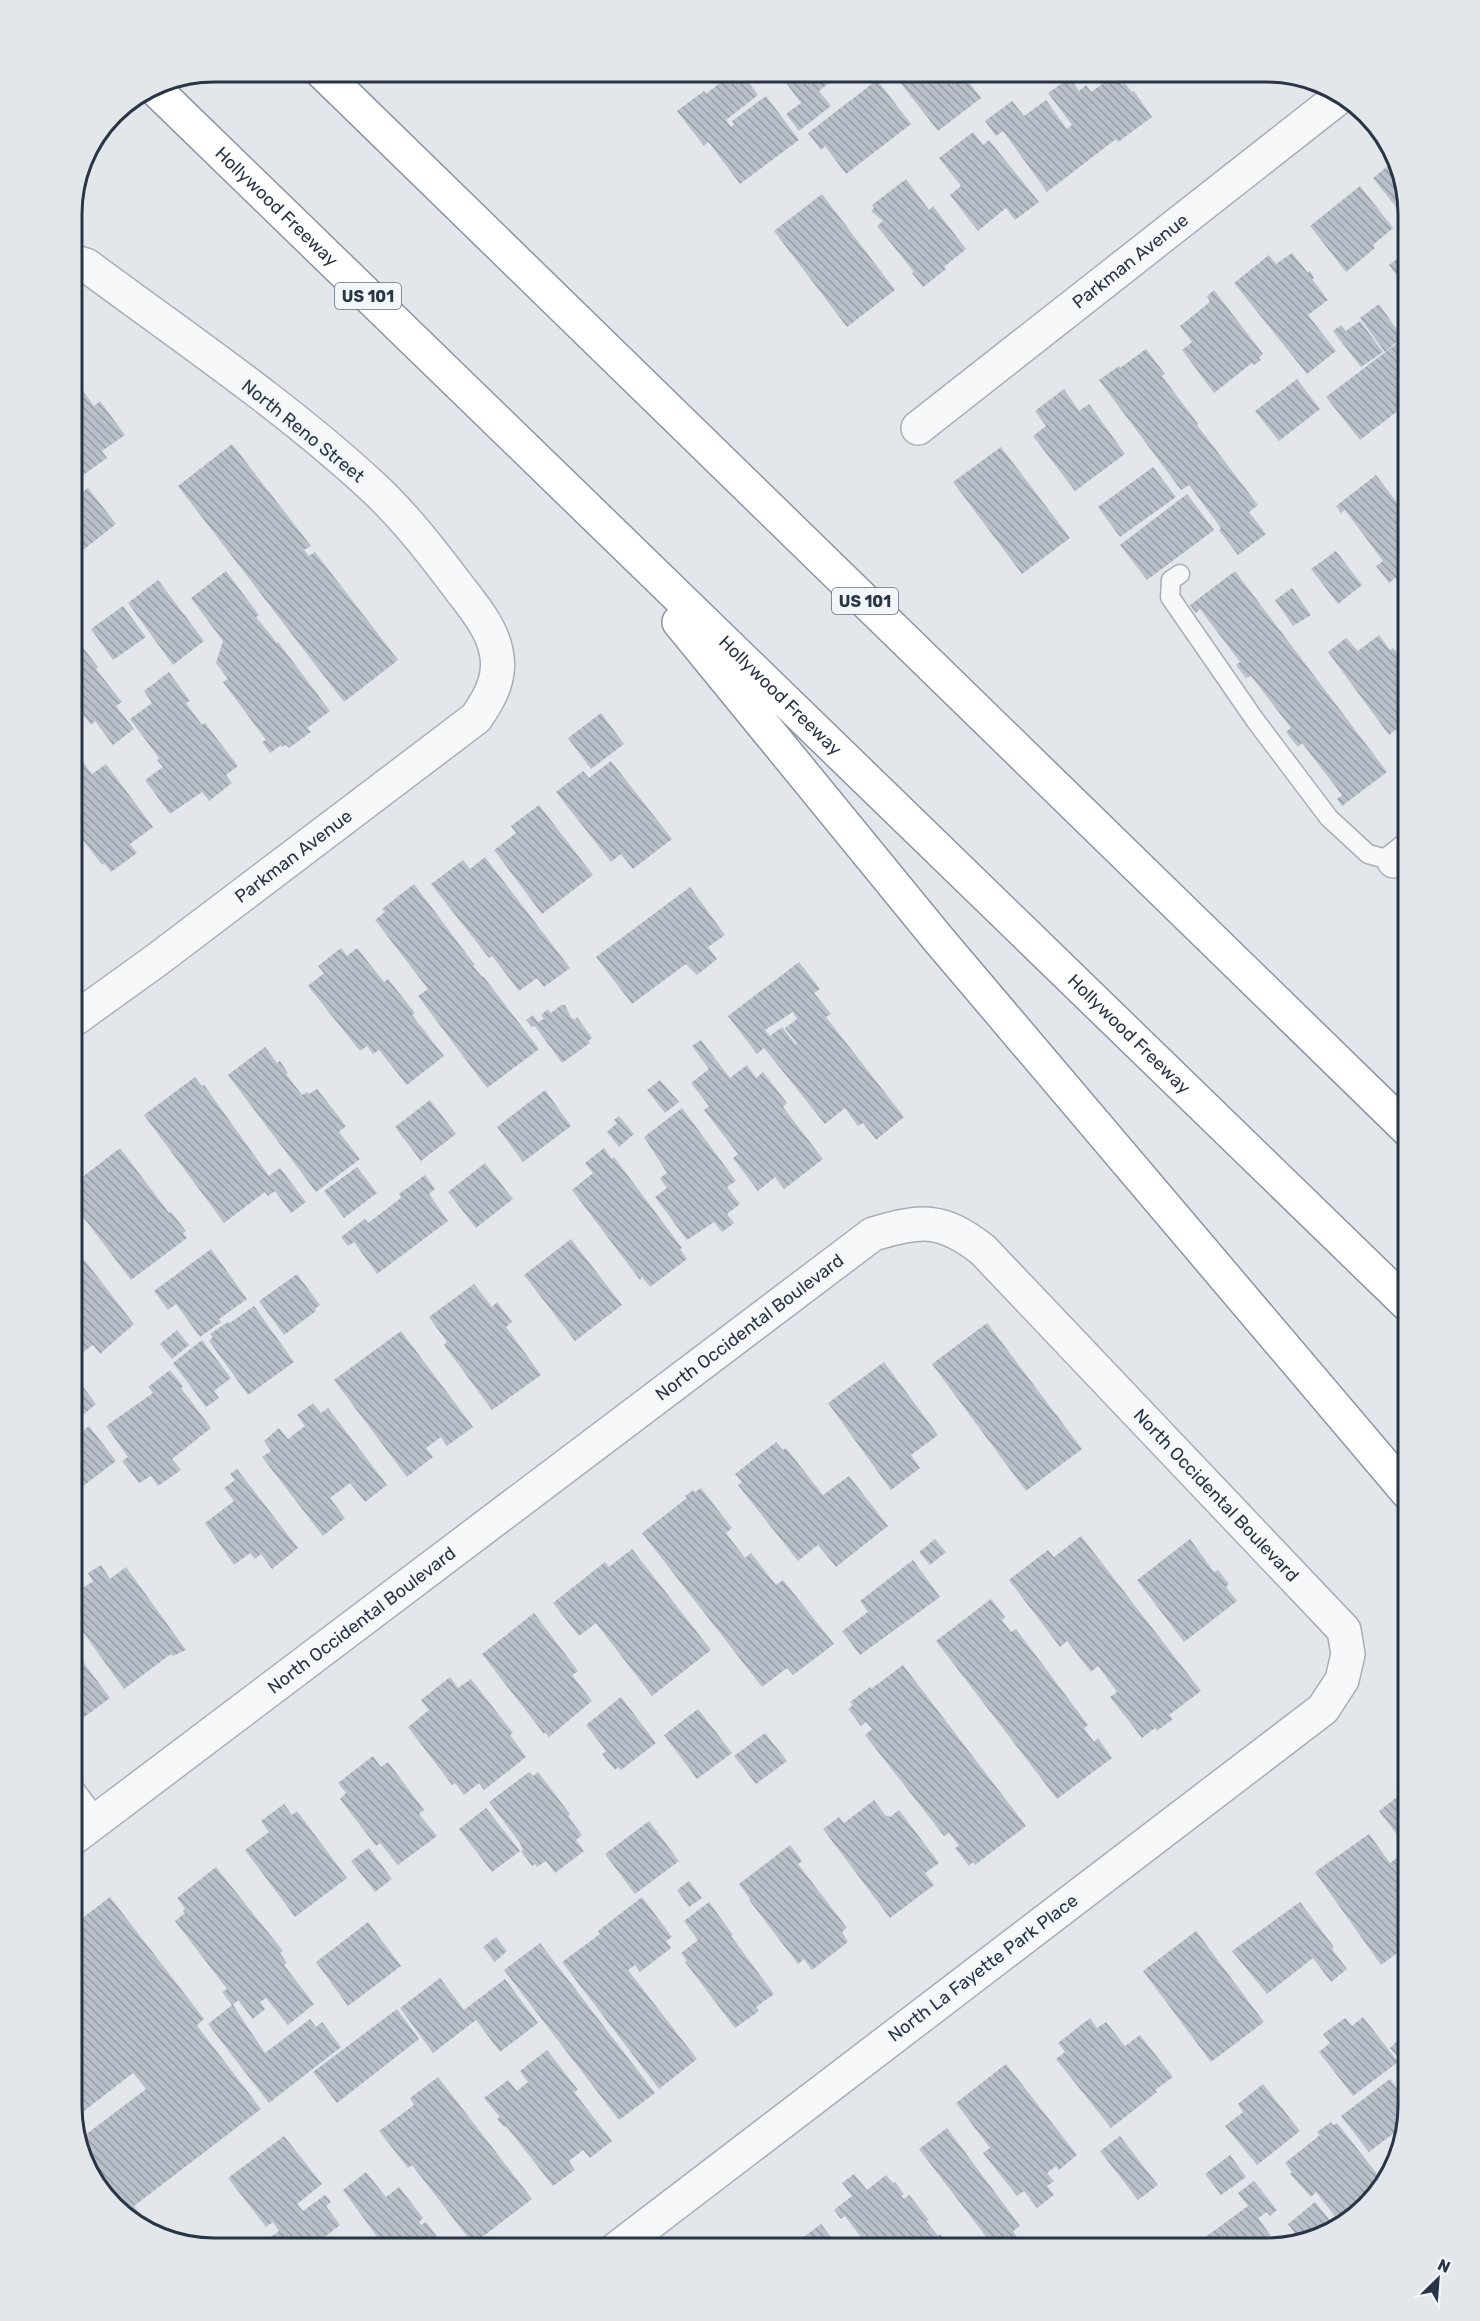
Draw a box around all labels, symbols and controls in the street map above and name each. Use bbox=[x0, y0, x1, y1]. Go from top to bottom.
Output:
street label: Hollywood Freeway bbox=[210, 142, 342, 271]
street label: Parkman Avenue bbox=[1068, 209, 1193, 314]
road number: US 101 bbox=[335, 283, 401, 309]
street label: North Reno Street bbox=[237, 375, 369, 487]
road number: US 101 bbox=[832, 588, 898, 614]
street label: Hollywood Freeway bbox=[714, 631, 846, 760]
street label: Parkman Avenue bbox=[230, 805, 356, 908]
street label: Hollywood Freeway bbox=[1063, 970, 1195, 1099]
street label: North Occidental Boulevard bbox=[651, 1249, 848, 1405]
street label: North Occidental Boulevard bbox=[1129, 1404, 1303, 1586]
street label: North Occidental Boulevard bbox=[263, 1542, 460, 1698]
street label: North La Fayette Park Place bbox=[884, 1889, 1082, 2047]
north arrow bbox=[1408, 2249, 1468, 2309]
text: N bbox=[1435, 2255, 1453, 2277]

